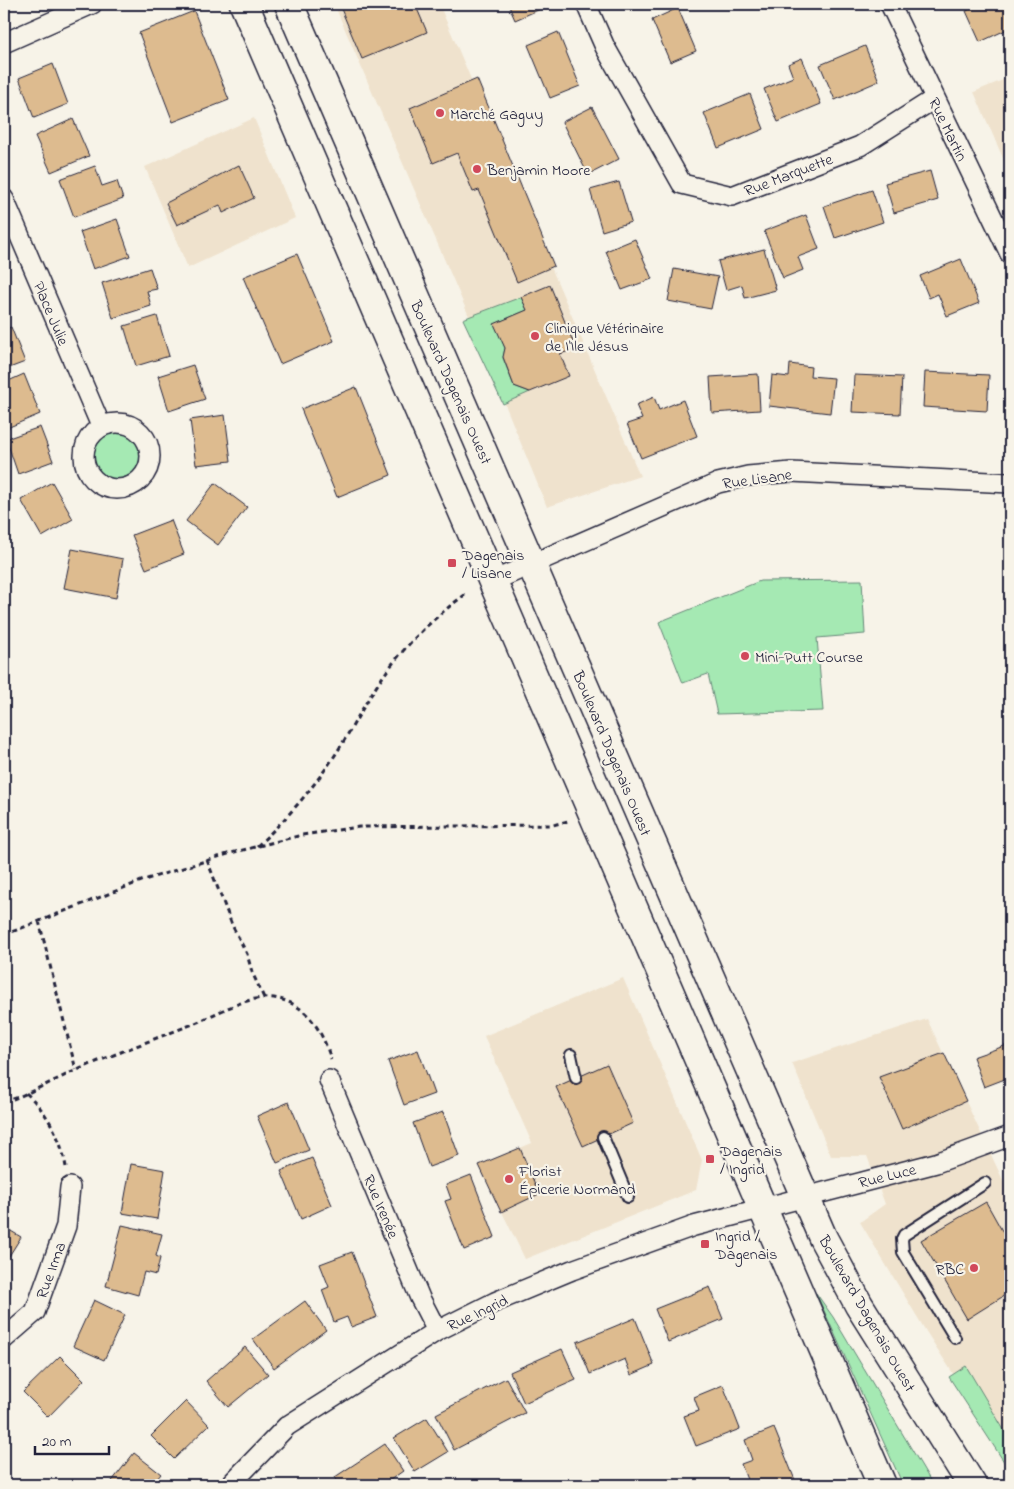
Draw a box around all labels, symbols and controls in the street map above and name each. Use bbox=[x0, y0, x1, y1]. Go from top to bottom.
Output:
street label: Rue Martin bbox=[921, 94, 973, 166]
place label: Marché Gaguy bbox=[450, 103, 543, 127]
marker: Marché Gaguy bbox=[434, 107, 446, 119]
street label: Rue Marquette bbox=[741, 148, 837, 204]
place label: Benjamin Moore bbox=[486, 159, 591, 183]
marker: Benjamin Moore bbox=[471, 163, 483, 175]
street label: Place Julie bbox=[26, 278, 75, 350]
street label: Boulevard Dagenais Ouest bbox=[403, 296, 497, 469]
place label: Clinique Vétérinaire de I'Ile Jésus bbox=[545, 317, 664, 359]
marker: Clinique Vétérinaire de I'Ile Jésus bbox=[529, 330, 541, 342]
street label: Rue Lisane bbox=[721, 463, 794, 497]
place label: Dagenais / Lisane bbox=[461, 544, 524, 586]
marker: Dagenais / Lisane bbox=[446, 557, 458, 569]
place label: Mini-Putt Course bbox=[755, 646, 864, 670]
marker: Mini-Putt Course bbox=[739, 650, 751, 662]
street label: Boulevard Dagenais Ouest bbox=[565, 667, 657, 841]
place label: Dagenais / Ingrid bbox=[719, 1140, 782, 1182]
marker: Dagenais / Ingrid bbox=[704, 1153, 716, 1165]
street label: Rue Luce bbox=[856, 1158, 920, 1196]
place label: Florist Épicerie Normand bbox=[518, 1160, 636, 1202]
street label: Rue Irenée bbox=[356, 1171, 405, 1243]
marker: Florist Épicerie Normand bbox=[503, 1173, 515, 1185]
place label: Ingrid / Dagenais bbox=[714, 1225, 777, 1267]
street label: Boulevard Dagenais Ouest bbox=[811, 1230, 921, 1397]
marker: Ingrid / Dagenais bbox=[699, 1238, 711, 1250]
street label: Rue Irma bbox=[31, 1239, 73, 1302]
place label: RBC bbox=[936, 1258, 964, 1282]
marker: RBC bbox=[968, 1262, 980, 1274]
street label: Rue Ingrid bbox=[443, 1289, 512, 1338]
scale bar bbox=[35, 1424, 109, 1456]
text: 20 m bbox=[42, 1431, 72, 1453]

